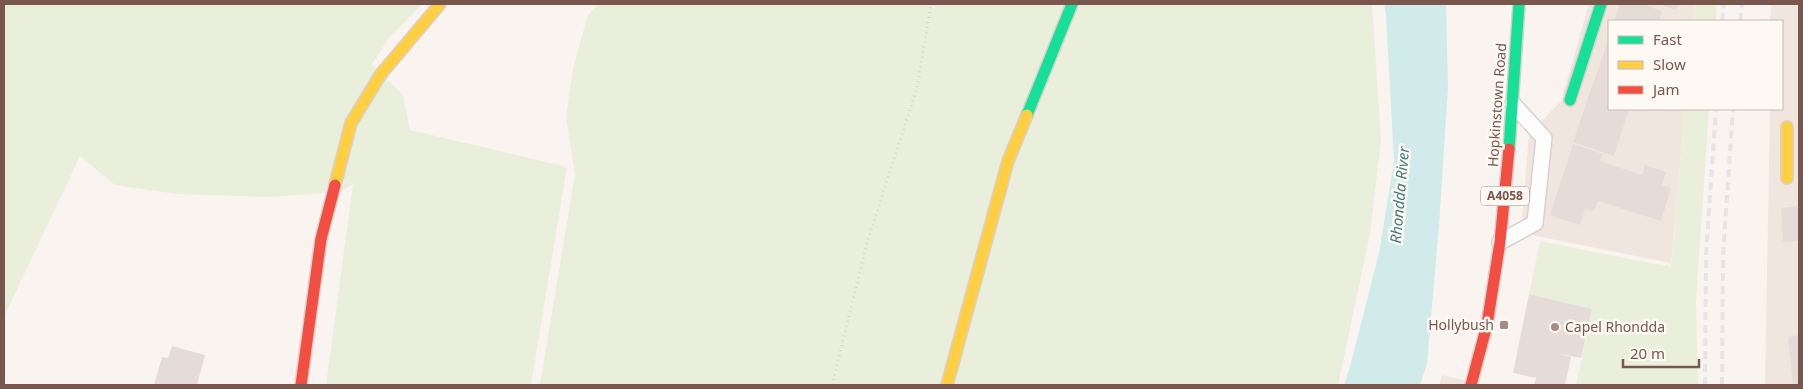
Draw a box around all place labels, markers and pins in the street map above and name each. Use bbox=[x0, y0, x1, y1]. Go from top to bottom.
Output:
place label: Hollybush bbox=[1428, 315, 1494, 334]
place label: Capel Rhondda bbox=[1565, 317, 1665, 336]
marker: Hollybush bbox=[1498, 319, 1510, 331]
marker: Capel Rhondda bbox=[1549, 321, 1561, 333]

